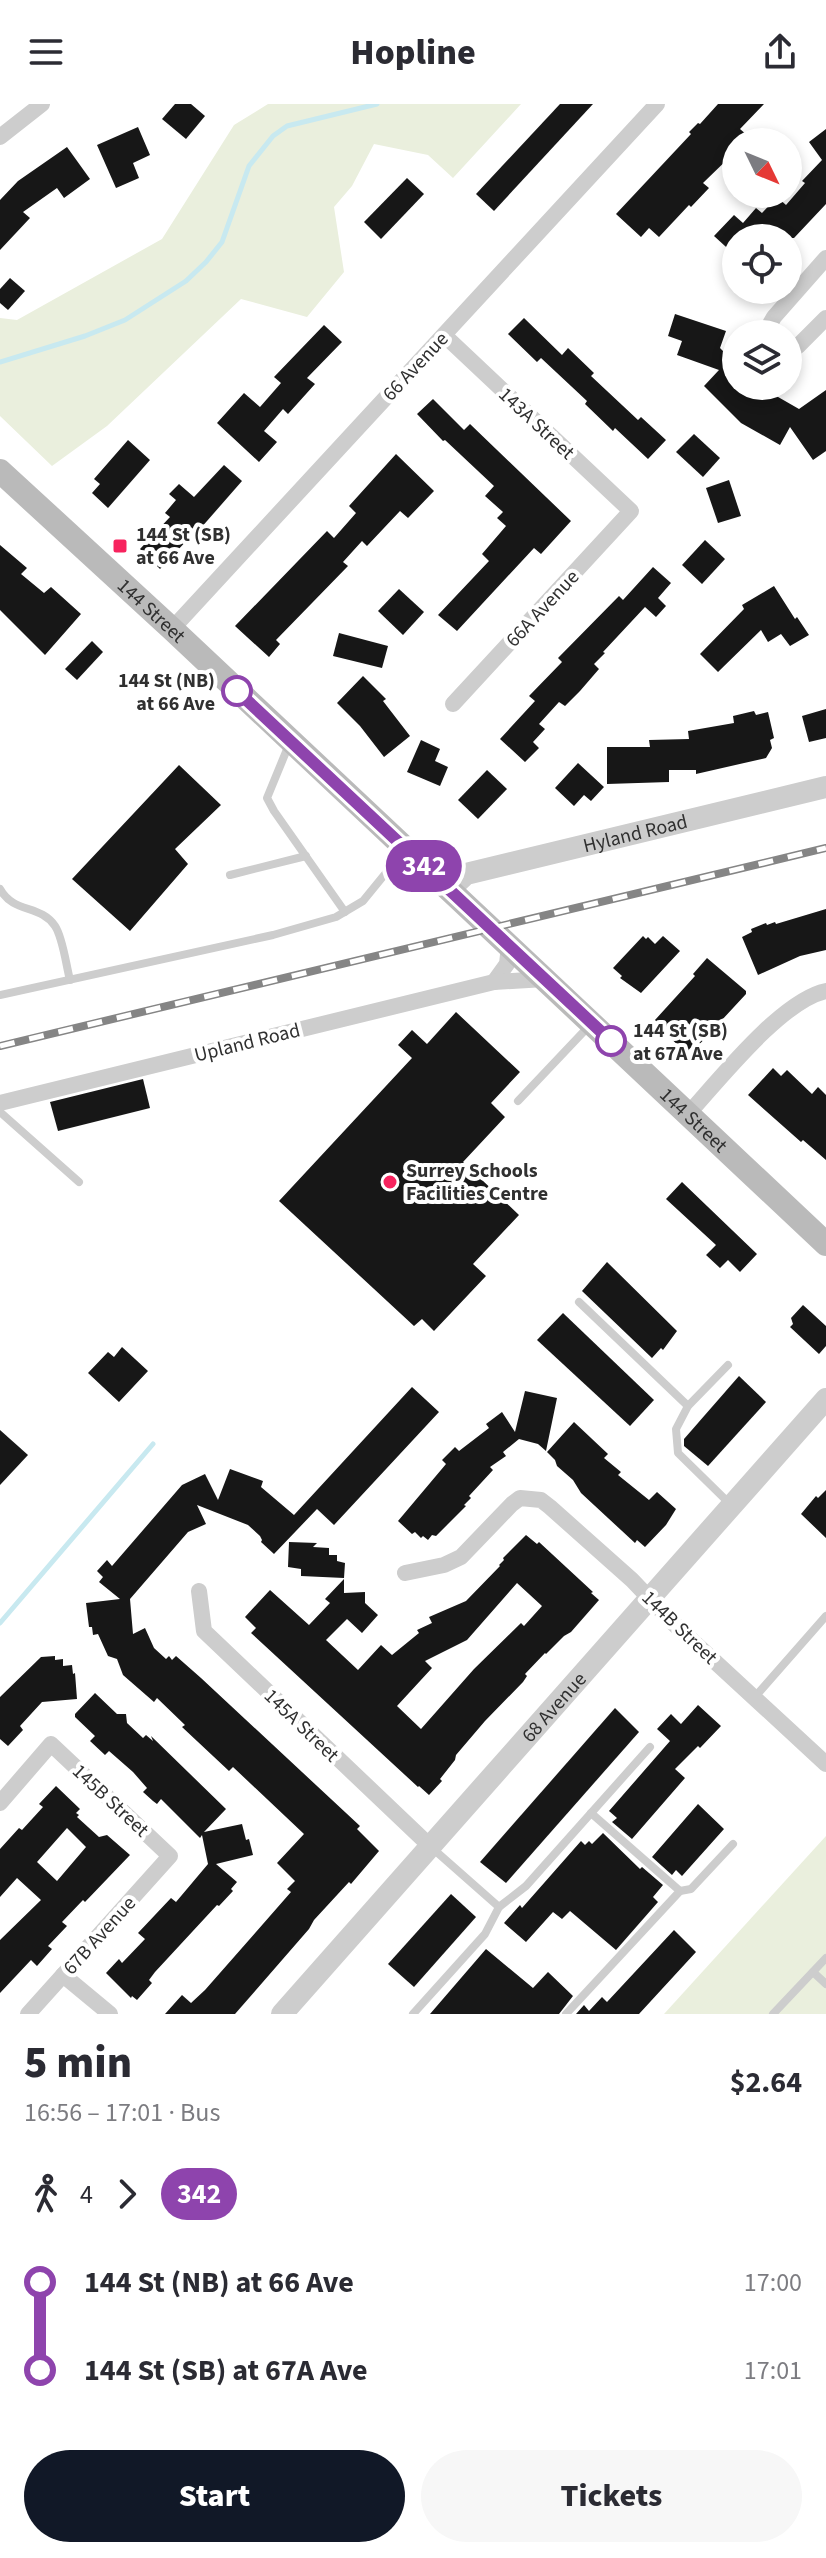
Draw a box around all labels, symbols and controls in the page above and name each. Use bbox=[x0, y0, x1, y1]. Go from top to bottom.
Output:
text: Hopline bbox=[350, 27, 476, 78]
icon: menu bbox=[24, 30, 68, 74]
icon: share bbox=[758, 30, 802, 74]
north arrow bbox=[722, 128, 802, 208]
map controls bbox=[722, 128, 802, 400]
button: locate bbox=[722, 224, 802, 304]
button: layers bbox=[722, 320, 802, 400]
street label: 66 Avenue bbox=[376, 326, 455, 408]
street label: 143A Street bbox=[492, 381, 581, 466]
place label: 144 St (SB) at 66 Ave bbox=[136, 521, 231, 572]
marker: 144 St (SB) at 66 Ave bbox=[111, 537, 129, 555]
street label: 66A Avenue bbox=[500, 564, 586, 653]
street label: 144 Street bbox=[111, 572, 192, 650]
place label: 144 St (NB) at 66 Ave bbox=[118, 667, 215, 718]
marker: 144 St (NB) at 66 Ave bbox=[222, 676, 252, 706]
street label: Hyland Road bbox=[580, 808, 691, 860]
line badge: 342 bbox=[378, 840, 470, 892]
text: 342 bbox=[402, 846, 446, 886]
street label: Upland Road bbox=[191, 1016, 303, 1070]
place label: 144 St (SB) at 67A Ave bbox=[633, 1017, 728, 1068]
marker: 144 St (SB) at 67A Ave bbox=[596, 1026, 626, 1056]
street label: 144 Street bbox=[653, 1082, 734, 1160]
place label: Surrey Schools Facilities Centre bbox=[406, 1157, 548, 1208]
marker: Surrey Schools Facilities Centre bbox=[381, 1173, 399, 1191]
street label: 144B Street bbox=[635, 1584, 724, 1671]
street label: 68 Avenue bbox=[516, 1666, 593, 1749]
street label: 145A Street bbox=[257, 1683, 345, 1769]
street label: 145B Street bbox=[66, 1758, 155, 1844]
street label: 67B Avenue bbox=[57, 1890, 143, 1981]
text: 5 min bbox=[24, 2032, 132, 2095]
text: $2.64 bbox=[730, 2061, 802, 2104]
text: 16:56 – 17:01 · Bus bbox=[24, 2094, 220, 2131]
icon: walk bbox=[24, 2172, 68, 2216]
icon: forward bbox=[105, 2172, 149, 2216]
text: 342 bbox=[177, 2174, 221, 2214]
text: 4 bbox=[80, 2176, 93, 2213]
text: 144 St (NB) at 66 Ave bbox=[84, 2261, 354, 2304]
text: 17:00 bbox=[744, 2264, 802, 2301]
text: 144 St (SB) at 67A Ave bbox=[84, 2349, 368, 2392]
text: 17:01 bbox=[744, 2352, 802, 2389]
button: Start bbox=[24, 2450, 405, 2542]
button: Tickets bbox=[421, 2450, 802, 2542]

